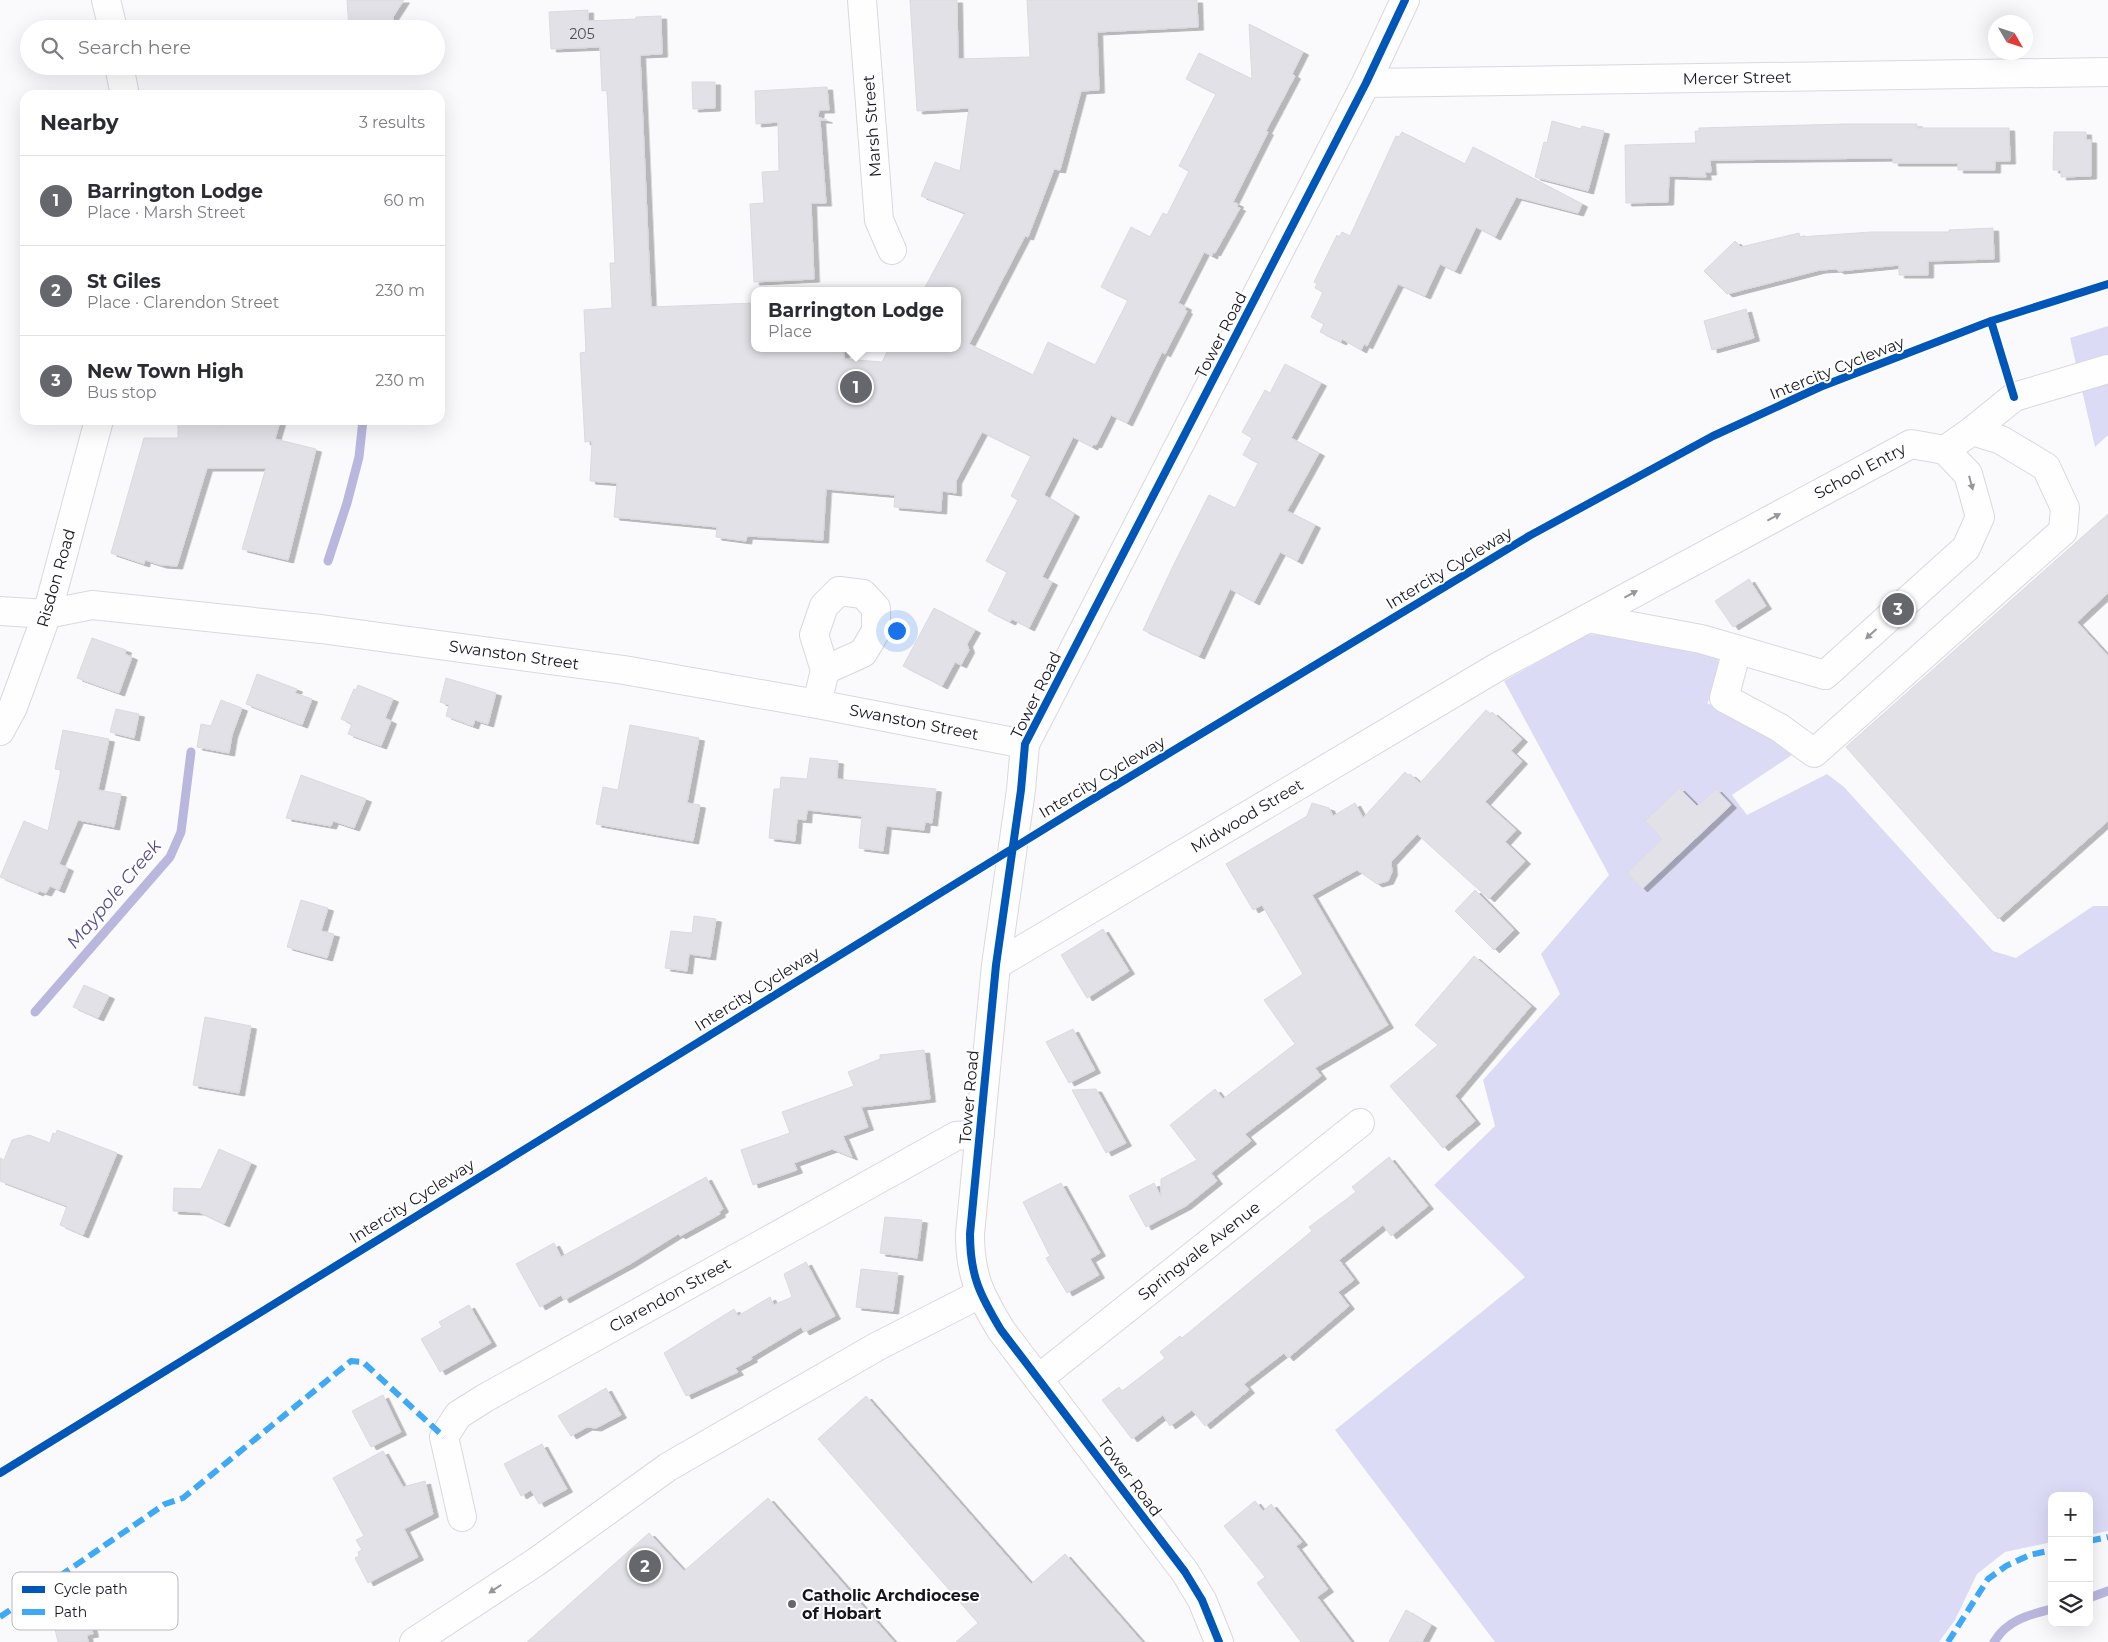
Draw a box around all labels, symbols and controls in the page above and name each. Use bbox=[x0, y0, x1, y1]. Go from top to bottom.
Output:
north arrow bbox=[1988, 15, 2033, 60]
search box bbox=[20, 20, 445, 75]
house number: 205 bbox=[569, 25, 595, 43]
icon: search bbox=[38, 34, 66, 62]
text: Search here bbox=[78, 36, 191, 59]
street label: Mercer Street bbox=[1683, 68, 1792, 88]
street label: Marsh Street bbox=[859, 74, 885, 178]
text: Nearby bbox=[40, 110, 119, 135]
text: 3 results bbox=[359, 113, 425, 132]
text: Barrington Lodge bbox=[87, 180, 263, 203]
text: 1 bbox=[53, 191, 59, 210]
text: 60 m bbox=[383, 191, 425, 210]
text: Place · Marsh Street bbox=[87, 203, 245, 222]
text: St Giles bbox=[87, 270, 161, 293]
text: 2 bbox=[51, 281, 61, 300]
text: 230 m bbox=[375, 281, 425, 300]
popup bbox=[751, 287, 961, 352]
street label: Tower Road bbox=[1191, 289, 1251, 381]
text: Place · Clarendon Street bbox=[87, 293, 279, 312]
text: Barrington Lodge bbox=[768, 299, 944, 322]
text: Place bbox=[768, 322, 812, 341]
street label: Intercity Cycleway bbox=[1767, 332, 1907, 404]
text: New Town High bbox=[87, 360, 244, 383]
pin: 1 bbox=[840, 368, 872, 406]
text: 3 bbox=[51, 371, 61, 390]
text: 230 m bbox=[375, 371, 425, 390]
text: Bus stop bbox=[87, 383, 157, 402]
street label: School Entry bbox=[1811, 439, 1909, 503]
one-way arrow bbox=[1967, 475, 1975, 490]
one-way arrow bbox=[1767, 513, 1781, 522]
street label: Intercity Cycleway bbox=[1383, 523, 1516, 613]
street label: Risdon Road bbox=[33, 527, 79, 629]
one-way arrow bbox=[1624, 590, 1638, 599]
pin: 3 bbox=[1882, 590, 1914, 628]
your location bbox=[884, 618, 910, 644]
one-way arrow bbox=[1865, 628, 1877, 640]
street label: Swanston Street bbox=[448, 636, 581, 674]
street label: Tower Road bbox=[1007, 649, 1065, 741]
street label: Swanston Street bbox=[848, 700, 981, 744]
street label: Intercity Cycleway bbox=[1036, 732, 1169, 822]
street label: Midwood Street bbox=[1187, 775, 1307, 857]
water label: Maypole Creek bbox=[62, 834, 167, 953]
street label: Intercity Cycleway bbox=[691, 943, 823, 1035]
street label: Tower Road bbox=[955, 1049, 983, 1145]
street label: Intercity Cycleway bbox=[346, 1155, 478, 1247]
street label: Springvale Avenue bbox=[1134, 1198, 1264, 1304]
street label: Clarendon Street bbox=[606, 1253, 735, 1336]
street label: Tower Road bbox=[1094, 1434, 1166, 1520]
map controls bbox=[2048, 1492, 2093, 1627]
button: + bbox=[2048, 1492, 2093, 1537]
button: − bbox=[2048, 1537, 2093, 1582]
pin: 2 bbox=[629, 1547, 661, 1585]
legend bbox=[12, 1572, 178, 1630]
text: Cycle path bbox=[54, 1580, 128, 1598]
button: layers bbox=[2048, 1582, 2093, 1627]
one-way arrow bbox=[488, 1584, 502, 1594]
place label: Catholic Archdiocese of Hobart bbox=[802, 1586, 980, 1623]
marker: Catholic Archdiocese of Hobart bbox=[786, 1598, 798, 1610]
text: Path bbox=[54, 1603, 87, 1621]

